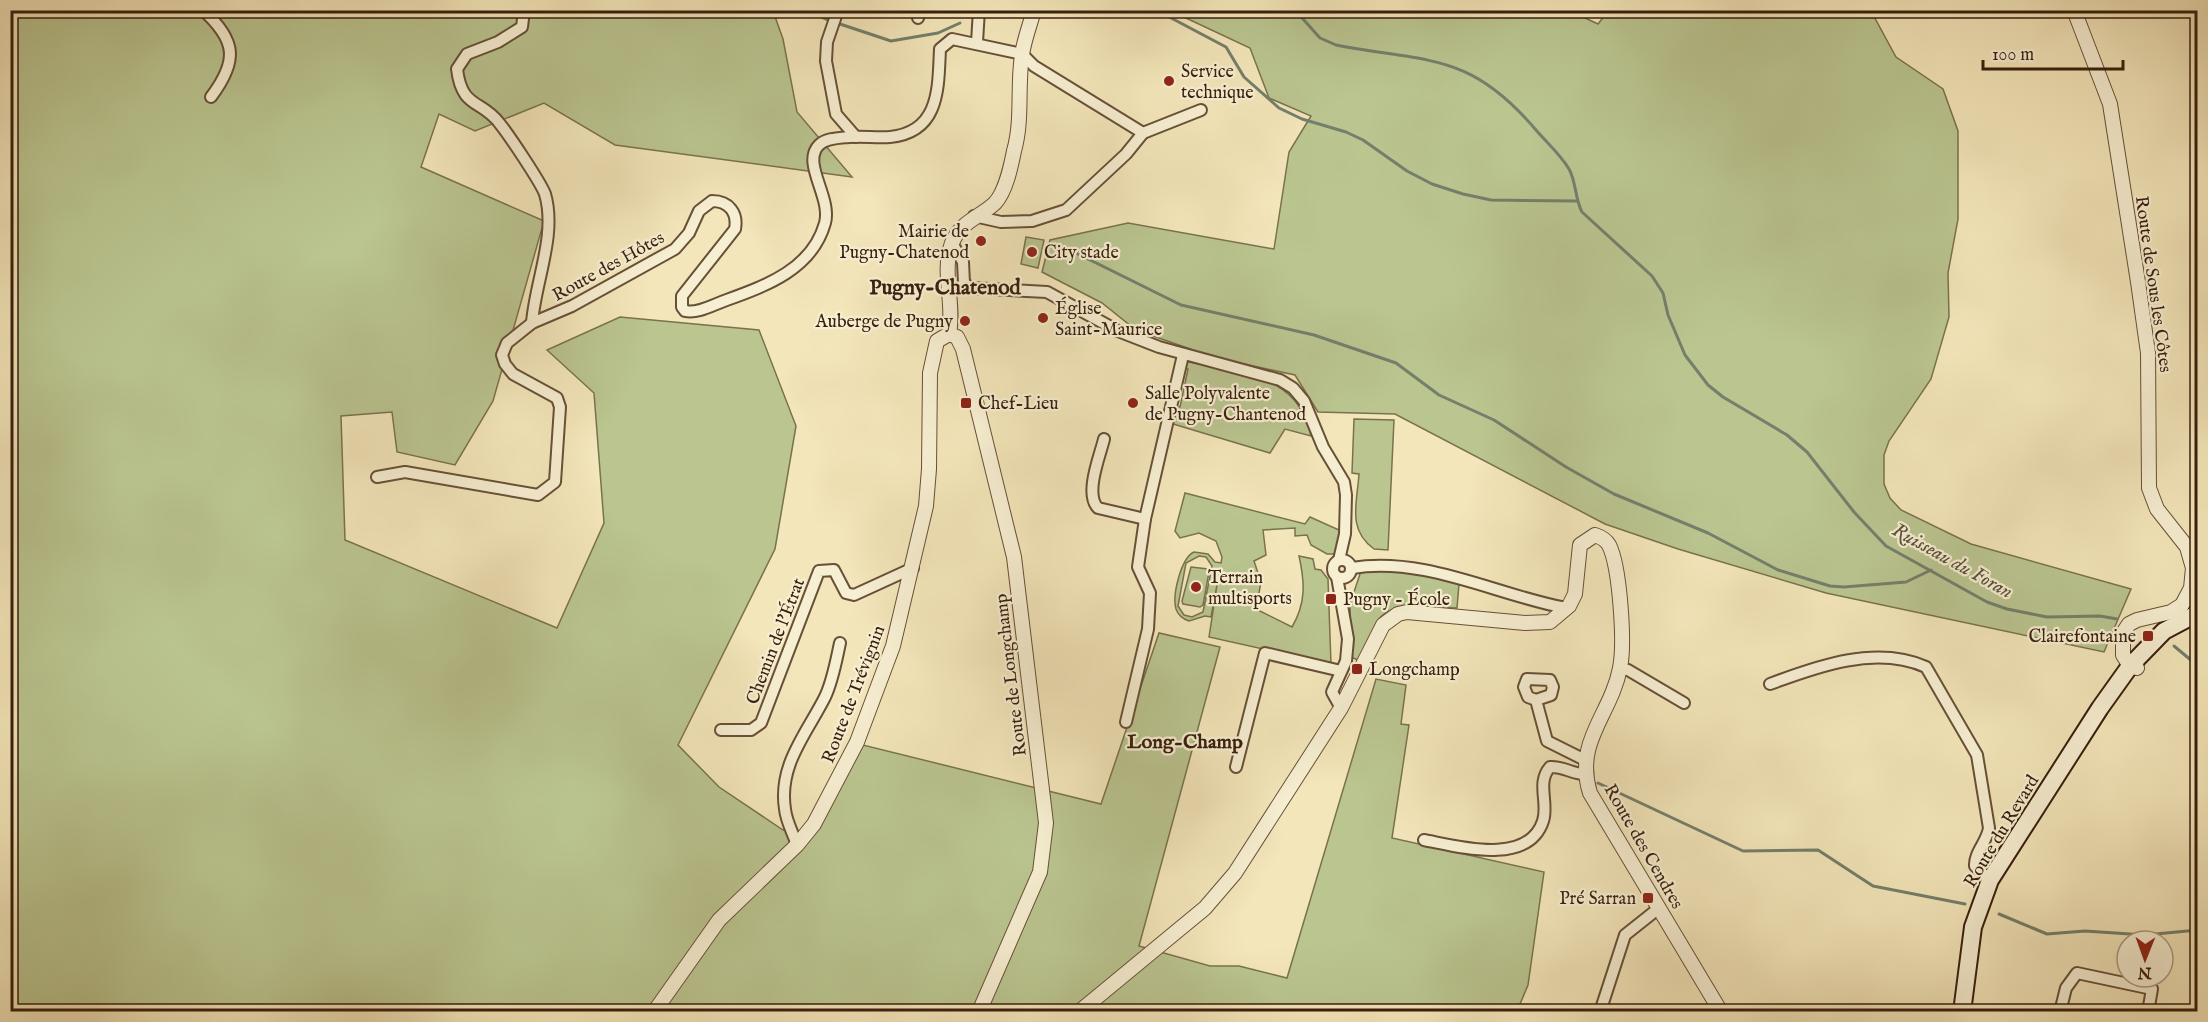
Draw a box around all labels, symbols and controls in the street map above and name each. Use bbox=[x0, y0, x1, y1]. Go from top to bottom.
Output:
scale bar bbox=[1983, 33, 2122, 71]
text: 100 m bbox=[1992, 44, 2034, 67]
place label: Service technique bbox=[1181, 61, 1254, 105]
marker: Service technique bbox=[1162, 74, 1176, 88]
street label: Route de Sous les Côtes bbox=[2129, 195, 2176, 374]
place label: Mairie de Pugny-Chatenod bbox=[839, 221, 969, 265]
street label: Route des Hôtes bbox=[549, 227, 669, 308]
marker: Mairie de Pugny-Chatenod bbox=[974, 234, 988, 248]
place label: City stade bbox=[1044, 242, 1119, 265]
marker: City stade bbox=[1025, 245, 1039, 259]
district label: Pugny-Chatenod bbox=[869, 275, 1021, 302]
place label: Église Saint-Maurice bbox=[1055, 296, 1162, 342]
place label: Auberge de Pugny bbox=[814, 311, 953, 334]
marker: Église Saint-Maurice bbox=[1036, 311, 1050, 325]
marker: Auberge de Pugny bbox=[958, 314, 972, 328]
place label: Salle Polyvalente de Pugny-Chantenod bbox=[1145, 383, 1306, 427]
place label: Chef-Lieu bbox=[978, 393, 1059, 416]
marker: Chef-Lieu bbox=[959, 396, 973, 410]
marker: Salle Polyvalente de Pugny-Chantenod bbox=[1126, 396, 1140, 410]
water label: Ruisseau du Foran bbox=[1888, 518, 2017, 605]
place label: Terrain multisports bbox=[1208, 567, 1292, 611]
street label: Chemin de l'Étrat bbox=[740, 574, 811, 708]
marker: Terrain multisports bbox=[1189, 580, 1203, 594]
place label: Pugny - École bbox=[1343, 587, 1450, 612]
street label: Route de Longchamp bbox=[990, 592, 1033, 757]
marker: Pugny - École bbox=[1324, 592, 1338, 606]
street label: Route de Trévignin bbox=[818, 622, 891, 767]
place label: Clairefontaine bbox=[2029, 626, 2136, 649]
marker: Clairefontaine bbox=[2141, 629, 2155, 643]
place label: Longchamp bbox=[1369, 659, 1460, 682]
marker: Longchamp bbox=[1350, 662, 1364, 676]
district label: Long-Champ bbox=[1127, 730, 1243, 755]
street label: Route du Revard bbox=[1960, 771, 2045, 892]
street label: Route des Cendres bbox=[1598, 780, 1688, 913]
place label: Pré Sarran bbox=[1559, 888, 1636, 911]
marker: Pré Sarran bbox=[1641, 891, 1655, 905]
north arrow bbox=[2115, 929, 2175, 989]
text: N bbox=[2138, 962, 2153, 982]

